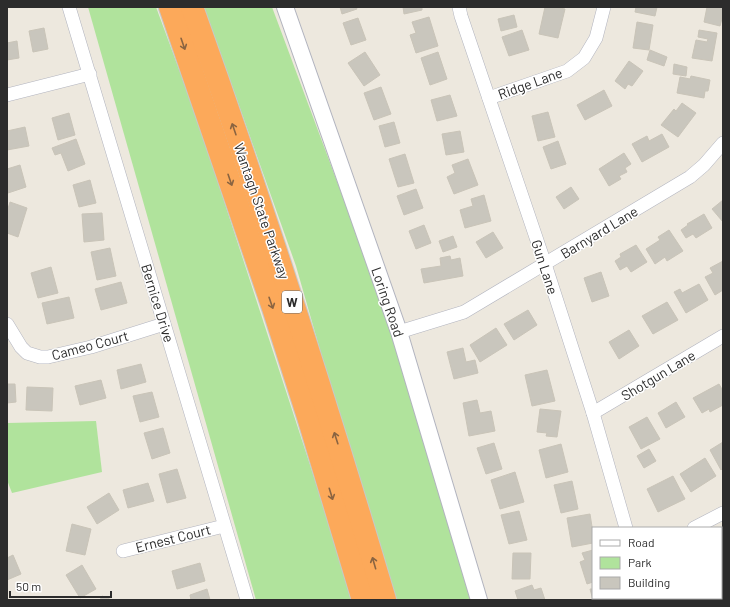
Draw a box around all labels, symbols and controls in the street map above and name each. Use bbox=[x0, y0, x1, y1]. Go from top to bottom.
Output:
one-way arrow bbox=[179, 37, 187, 49]
street label: Ridge Lane bbox=[495, 63, 565, 103]
one-way arrow bbox=[230, 122, 237, 135]
street label: Wantagh State Parkway bbox=[231, 141, 293, 282]
one-way arrow bbox=[226, 174, 234, 186]
street label: Barnyard Lane bbox=[557, 202, 641, 262]
street label: Gun Lane bbox=[528, 238, 562, 296]
street label: Bernice Drive bbox=[138, 262, 178, 344]
street label: Loring Road bbox=[368, 265, 408, 339]
road number: W bbox=[282, 291, 302, 313]
one-way arrow bbox=[268, 297, 276, 309]
street label: Cameo Court bbox=[50, 327, 130, 363]
street label: Shotgun Lane bbox=[618, 346, 698, 404]
one-way arrow bbox=[331, 433, 339, 445]
one-way arrow bbox=[328, 487, 335, 500]
street label: Ernest Court bbox=[134, 520, 212, 556]
legend bbox=[592, 527, 722, 599]
text: Road bbox=[628, 535, 655, 549]
text: Park bbox=[628, 555, 652, 569]
one-way arrow bbox=[370, 556, 377, 569]
scale bar bbox=[10, 573, 111, 599]
text: Building bbox=[628, 575, 670, 589]
text: 50 m bbox=[16, 579, 41, 593]

